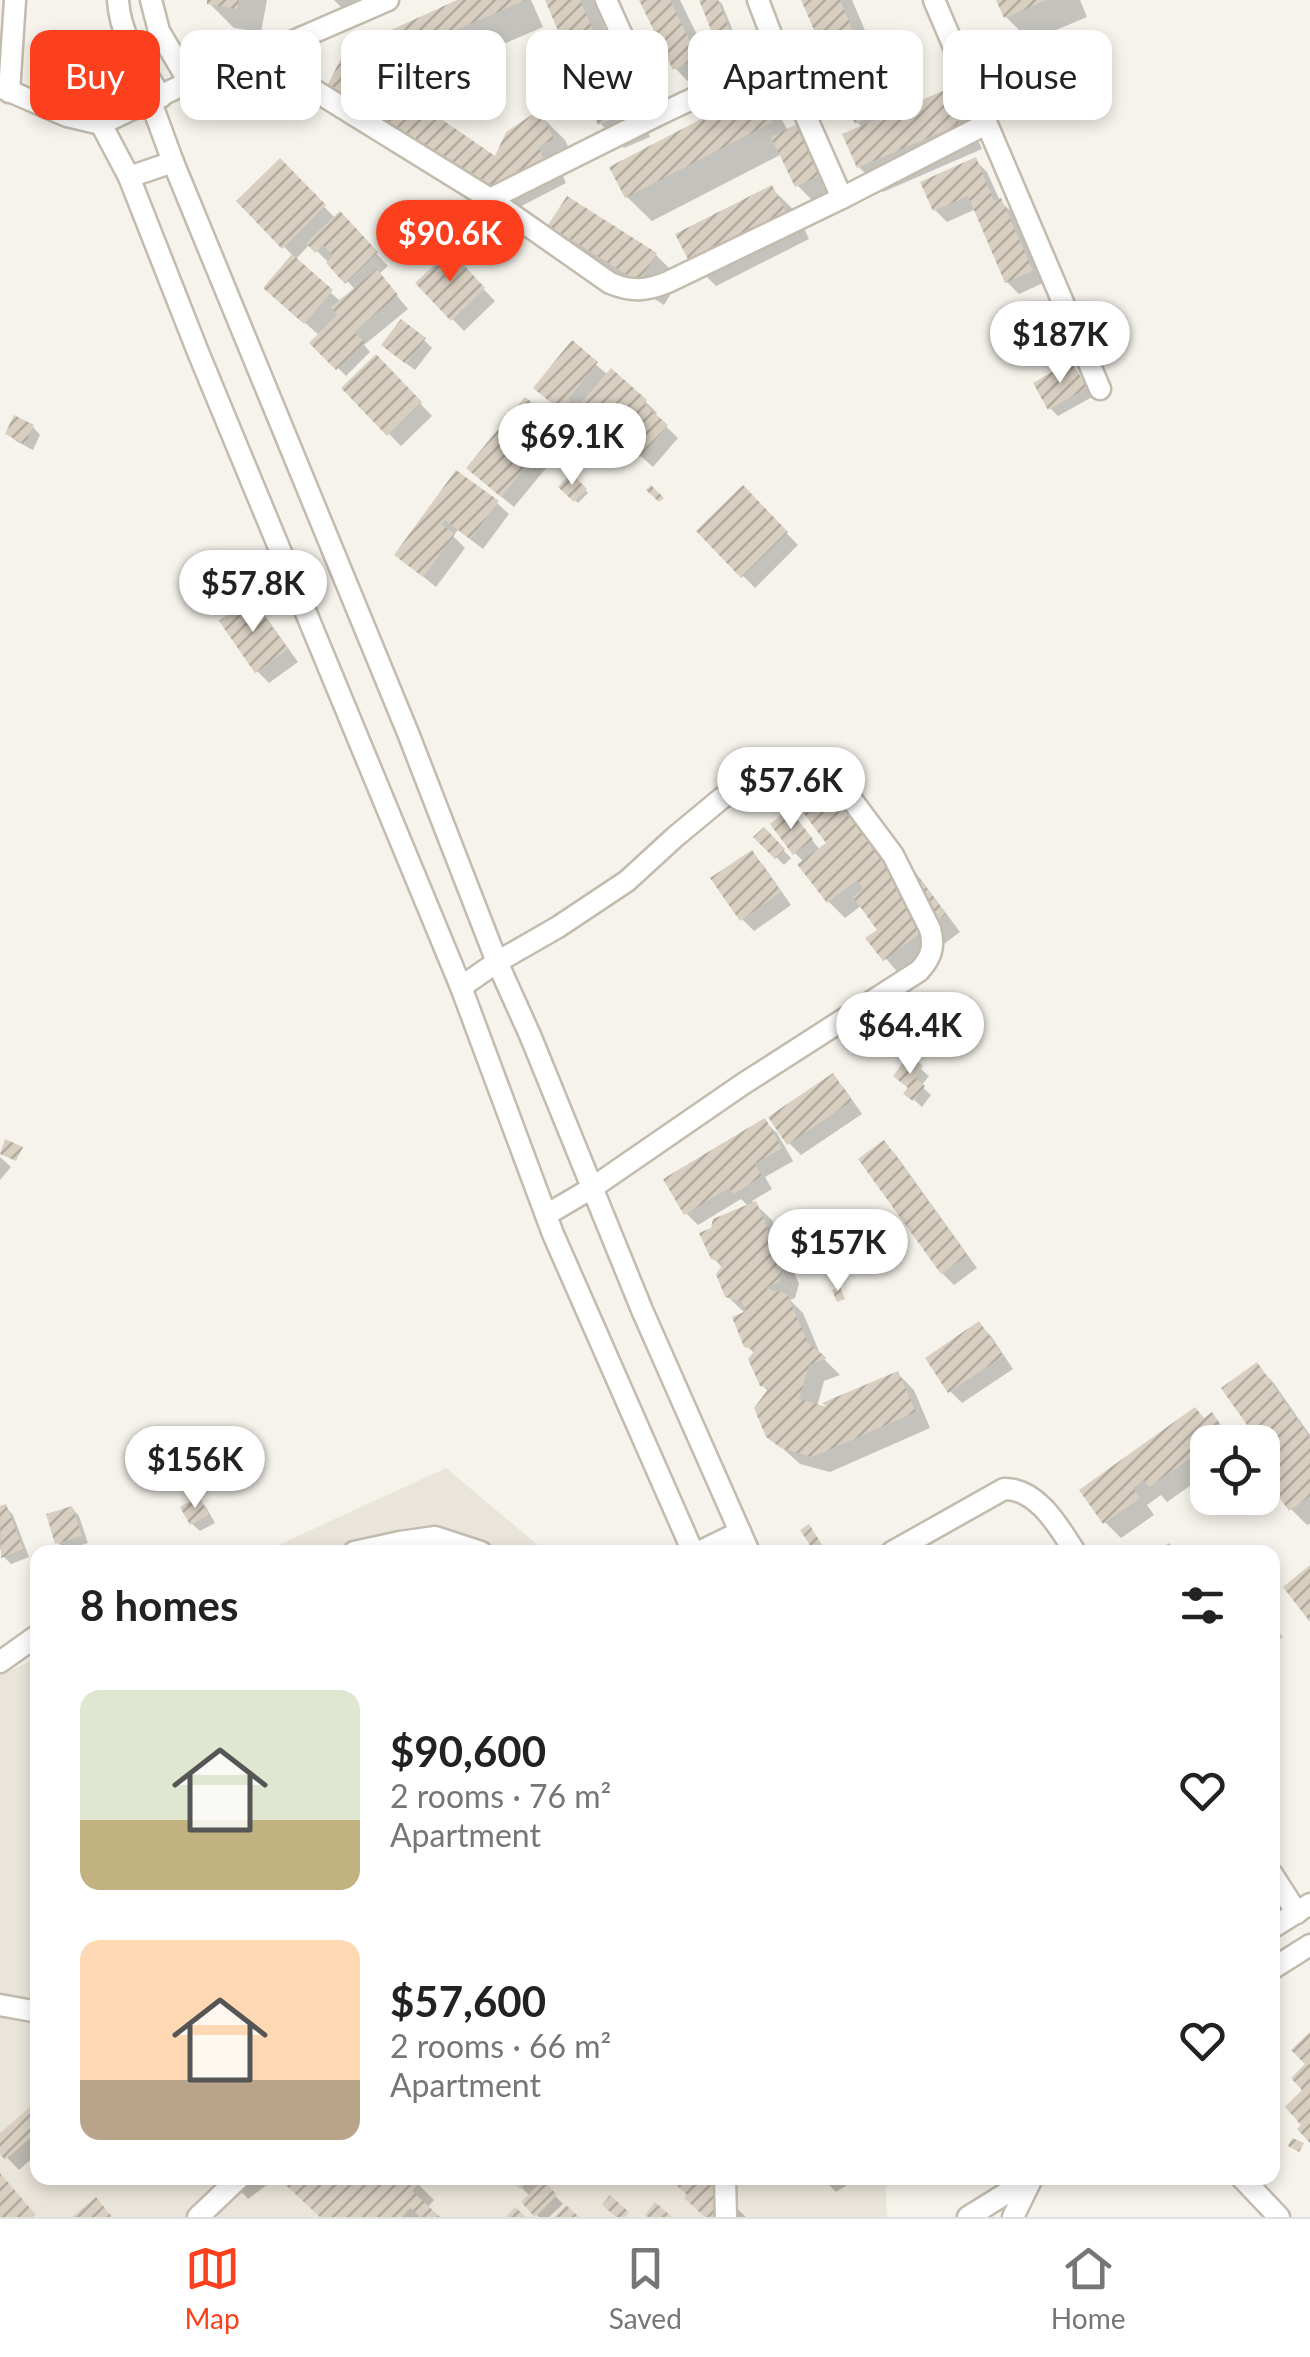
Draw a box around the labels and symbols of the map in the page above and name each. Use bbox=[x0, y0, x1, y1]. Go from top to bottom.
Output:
pin: $90.6K bbox=[369, 200, 531, 285]
pin: $187K bbox=[990, 301, 1130, 386]
pin: $69.1K bbox=[491, 403, 653, 488]
pin: $57.8K bbox=[172, 550, 334, 635]
pin: $57.6K bbox=[710, 747, 872, 832]
pin: $64.4K bbox=[829, 992, 991, 1077]
pin: $157K bbox=[768, 1209, 908, 1294]
pin: $156K bbox=[125, 1426, 265, 1511]

